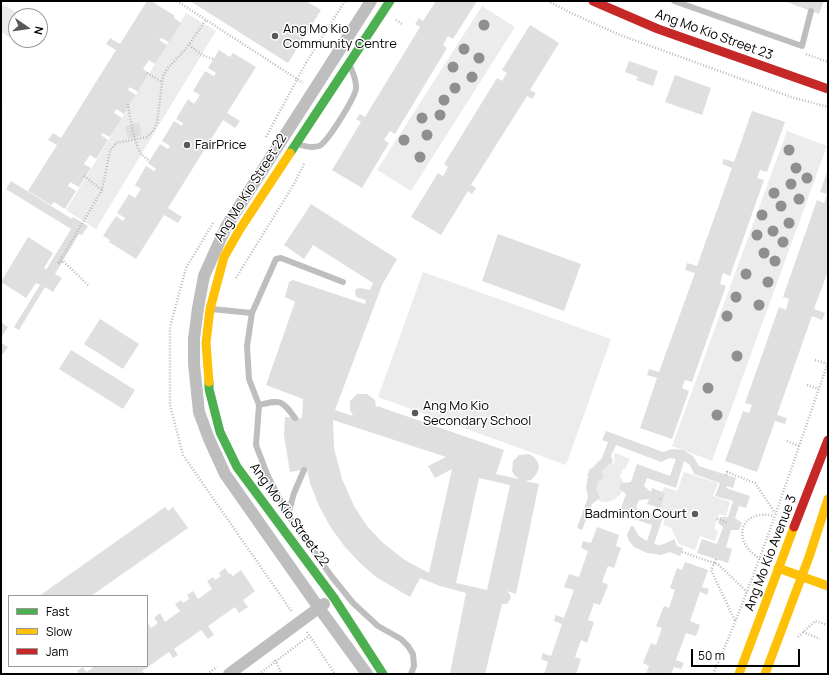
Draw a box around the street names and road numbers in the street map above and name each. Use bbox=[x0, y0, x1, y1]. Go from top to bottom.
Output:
street label: Ang Mo Kio Street 23 bbox=[653, 6, 775, 64]
street label: Ang Mo Kio Street 22 bbox=[212, 131, 290, 245]
street label: Ang Mo Kio Street 22 bbox=[246, 460, 332, 570]
street label: Ang Mo Kio Avenue 3 bbox=[742, 493, 800, 613]

